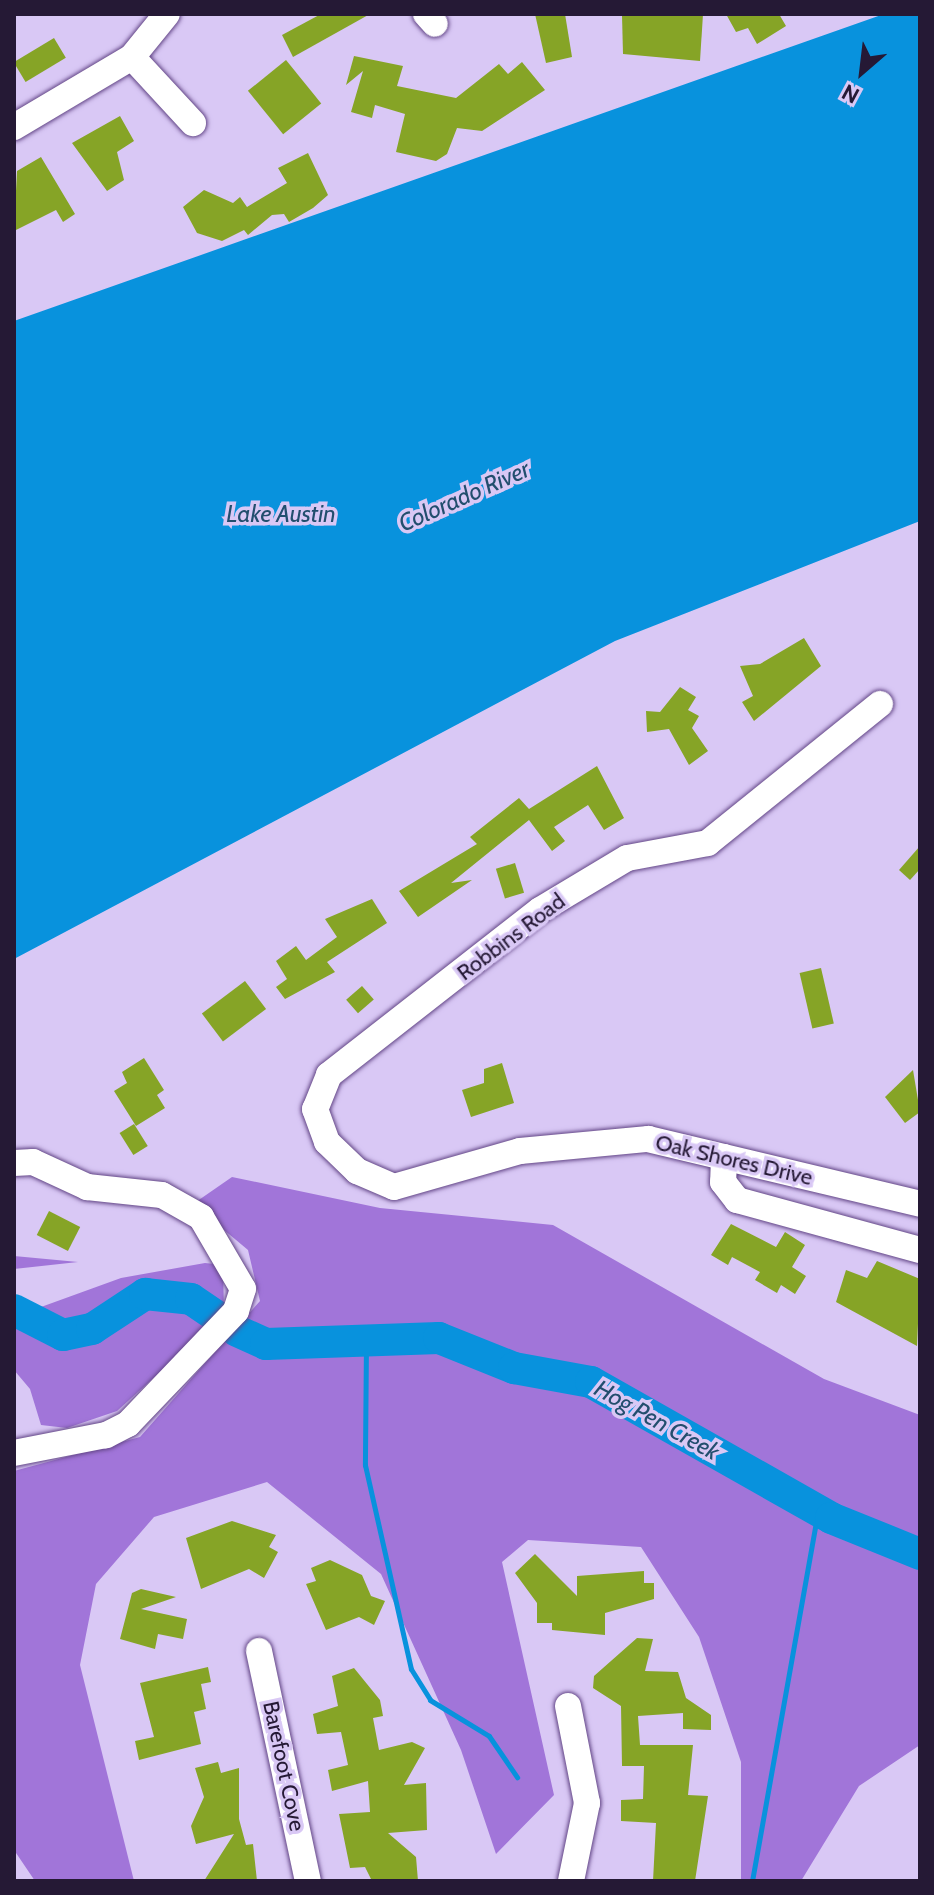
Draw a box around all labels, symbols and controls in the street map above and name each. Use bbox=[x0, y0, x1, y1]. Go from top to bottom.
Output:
north arrow bbox=[822, 32, 902, 112]
text: N bbox=[837, 78, 864, 109]
water label: Colorado River bbox=[394, 454, 534, 538]
water label: Lake Austin bbox=[226, 500, 336, 528]
street label: Robbins Road bbox=[452, 888, 570, 986]
street label: Oak Shores Drive bbox=[653, 1129, 815, 1191]
water label: Hog Pen Creek bbox=[589, 1374, 725, 1466]
street label: Barefoot Cove bbox=[257, 1699, 311, 1833]

